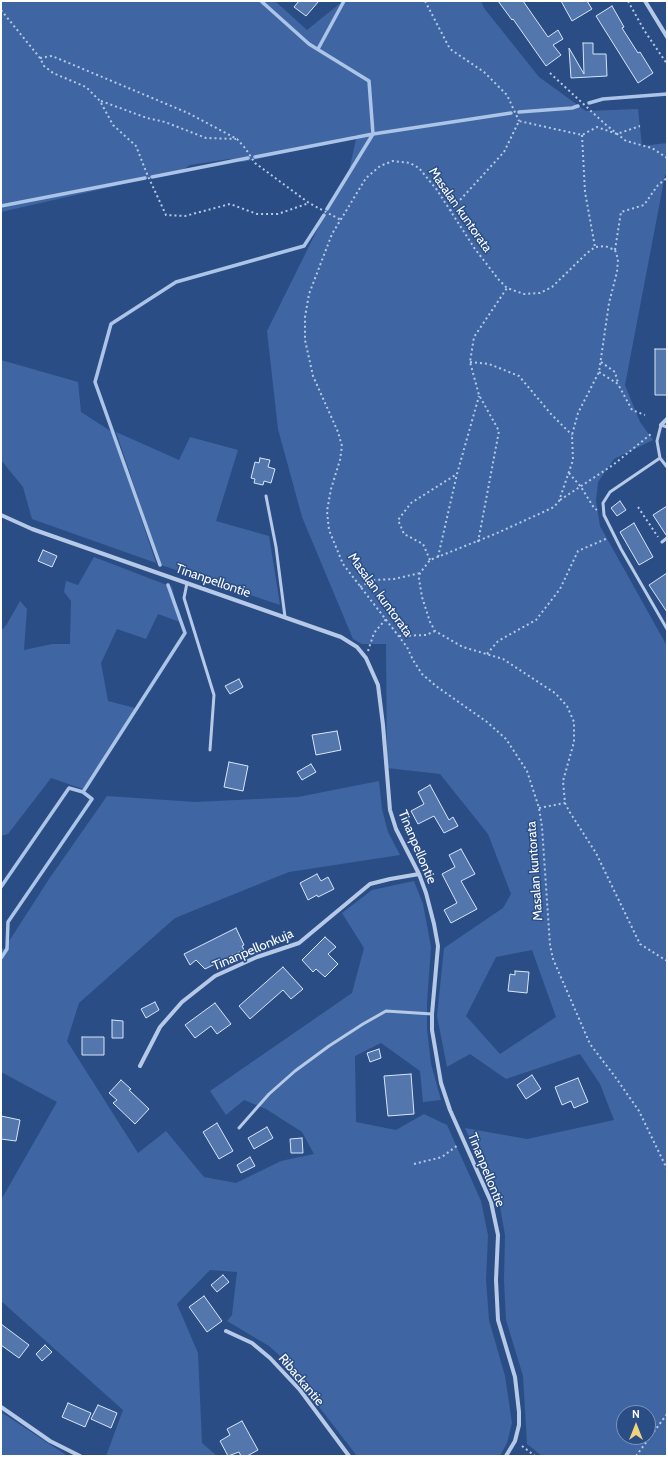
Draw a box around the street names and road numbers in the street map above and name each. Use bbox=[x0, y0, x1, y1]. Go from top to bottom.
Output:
street label: Masalan kuntorata bbox=[425, 165, 495, 255]
street label: Masalan kuntorata bbox=[344, 550, 416, 640]
street label: Tinanpellontie bbox=[173, 561, 253, 601]
street label: Tinanpellontie bbox=[395, 808, 439, 886]
street label: Masalan kuntorata bbox=[524, 821, 546, 921]
street label: Tinanpellonkuja bbox=[210, 926, 296, 974]
street label: Tinanpellontie bbox=[464, 1131, 508, 1209]
street label: Ribackantie bbox=[275, 1351, 327, 1409]

